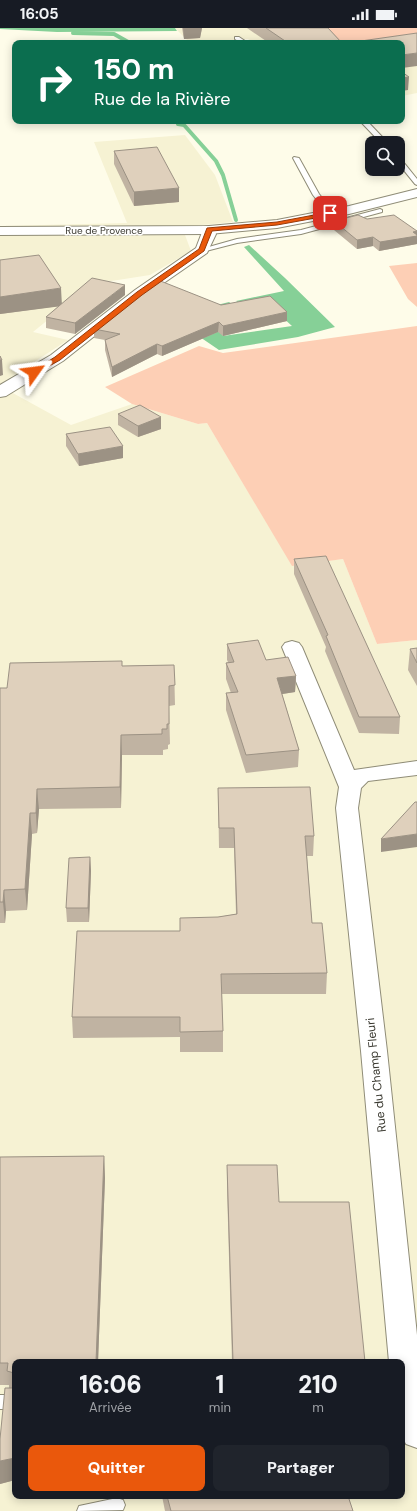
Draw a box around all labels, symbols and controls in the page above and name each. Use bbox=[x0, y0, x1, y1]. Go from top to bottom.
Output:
text: 16:05 bbox=[20, 4, 59, 24]
text: 150 m bbox=[94, 51, 174, 88]
icon: right bbox=[28, 56, 80, 108]
text: Rue de la Rivière bbox=[94, 87, 231, 111]
map controls bbox=[365, 136, 405, 176]
button: search bbox=[365, 136, 405, 176]
pin bbox=[313, 196, 347, 230]
icon: arrive bbox=[319, 202, 341, 224]
street label: Rue de Provence bbox=[65, 224, 143, 237]
position arrow bbox=[13, 351, 55, 393]
street label: Rue du Champ Fleuri bbox=[362, 1017, 390, 1133]
text: 16:06 bbox=[79, 1369, 142, 1400]
text: 1 bbox=[215, 1369, 224, 1400]
text: 210 bbox=[298, 1369, 338, 1400]
text: Arrivée bbox=[89, 1399, 132, 1416]
text: min bbox=[209, 1399, 231, 1416]
text: m bbox=[312, 1399, 324, 1416]
button: Quitter bbox=[28, 1445, 205, 1491]
button: Partager bbox=[213, 1445, 389, 1491]

